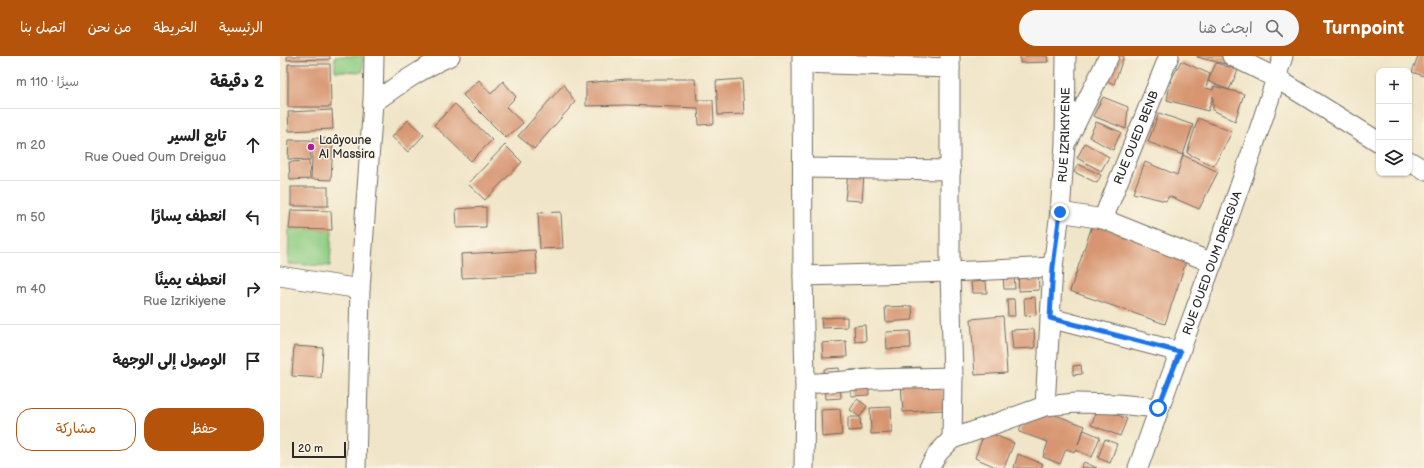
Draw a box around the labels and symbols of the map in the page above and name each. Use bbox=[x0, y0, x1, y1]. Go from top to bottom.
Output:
street label: RUE IZRIKIYENE bbox=[1055, 87, 1073, 183]
street label: RUE OUED BENB bbox=[1110, 88, 1162, 187]
place label: Laâyoune Al Massira bbox=[319, 133, 375, 162]
marker: Laâyoune Al Massira bbox=[306, 142, 316, 152]
street label: RUE OUED OUM DREIGUA bbox=[1179, 188, 1245, 337]
route end bbox=[1051, 203, 1069, 221]
route start bbox=[1149, 399, 1167, 417]
scale bar bbox=[292, 440, 346, 459]

